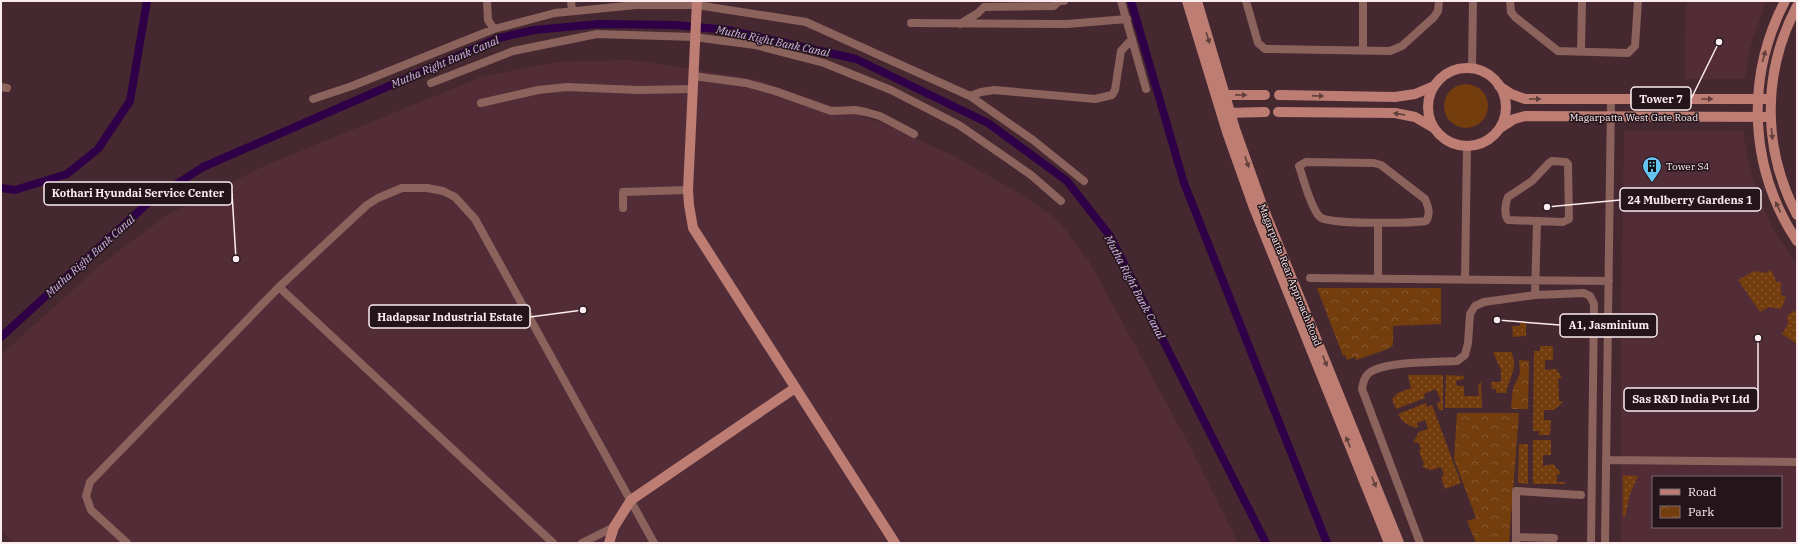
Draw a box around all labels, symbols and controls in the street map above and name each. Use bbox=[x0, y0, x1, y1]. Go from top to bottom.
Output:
water label: Mutha Right Bank Canal bbox=[714, 22, 832, 60]
water label: Mutha Right Bank Canal bbox=[388, 33, 502, 91]
one-way arrow bbox=[1205, 33, 1211, 45]
one-way arrow bbox=[1761, 49, 1767, 62]
callout: Tower 7 bbox=[1631, 87, 1691, 110]
one-way arrow bbox=[1235, 92, 1248, 98]
text: Tower 7 bbox=[1639, 92, 1683, 106]
one-way arrow bbox=[1312, 93, 1325, 99]
one-way arrow bbox=[1529, 96, 1542, 102]
one-way arrow bbox=[1701, 96, 1714, 102]
one-way arrow bbox=[1393, 111, 1405, 117]
street label: Magarpatta West Gate Road bbox=[1570, 111, 1698, 124]
one-way arrow bbox=[1768, 128, 1775, 140]
building icon: Tower S4 bbox=[1641, 155, 1663, 183]
one-way arrow bbox=[1244, 157, 1250, 169]
place label: Tower S4 bbox=[1666, 160, 1709, 173]
callout: Kothari Hyundai Service Center bbox=[44, 182, 232, 205]
text: Kothari Hyundai Service Center bbox=[52, 186, 225, 200]
callout: 24 Mulberry Gardens 1 bbox=[1620, 188, 1761, 211]
text: 24 Mulberry Gardens 1 bbox=[1627, 193, 1753, 207]
one-way arrow bbox=[1775, 201, 1781, 212]
street label: Magarpatta Rear Approach Road bbox=[1255, 202, 1325, 348]
water label: Mutha Right Bank Canal bbox=[42, 211, 138, 301]
water label: Mutha Right Bank Canal bbox=[1101, 232, 1169, 342]
callout: Hadapsar Industrial Estate bbox=[369, 305, 530, 328]
text: Hadapsar Industrial Estate bbox=[377, 310, 523, 324]
callout: A1, Jasminium bbox=[1560, 314, 1657, 337]
text: A1, Jasminium bbox=[1569, 318, 1650, 332]
one-way arrow bbox=[1323, 356, 1329, 368]
callout: Sas R&D India Pvt Ltd bbox=[1624, 388, 1758, 411]
text: Sas R&D India Pvt Ltd bbox=[1632, 392, 1750, 406]
one-way arrow bbox=[1345, 435, 1351, 447]
one-way arrow bbox=[1372, 476, 1378, 488]
legend bbox=[1652, 476, 1782, 528]
text: Road bbox=[1688, 484, 1717, 499]
text: Park bbox=[1688, 504, 1714, 519]

